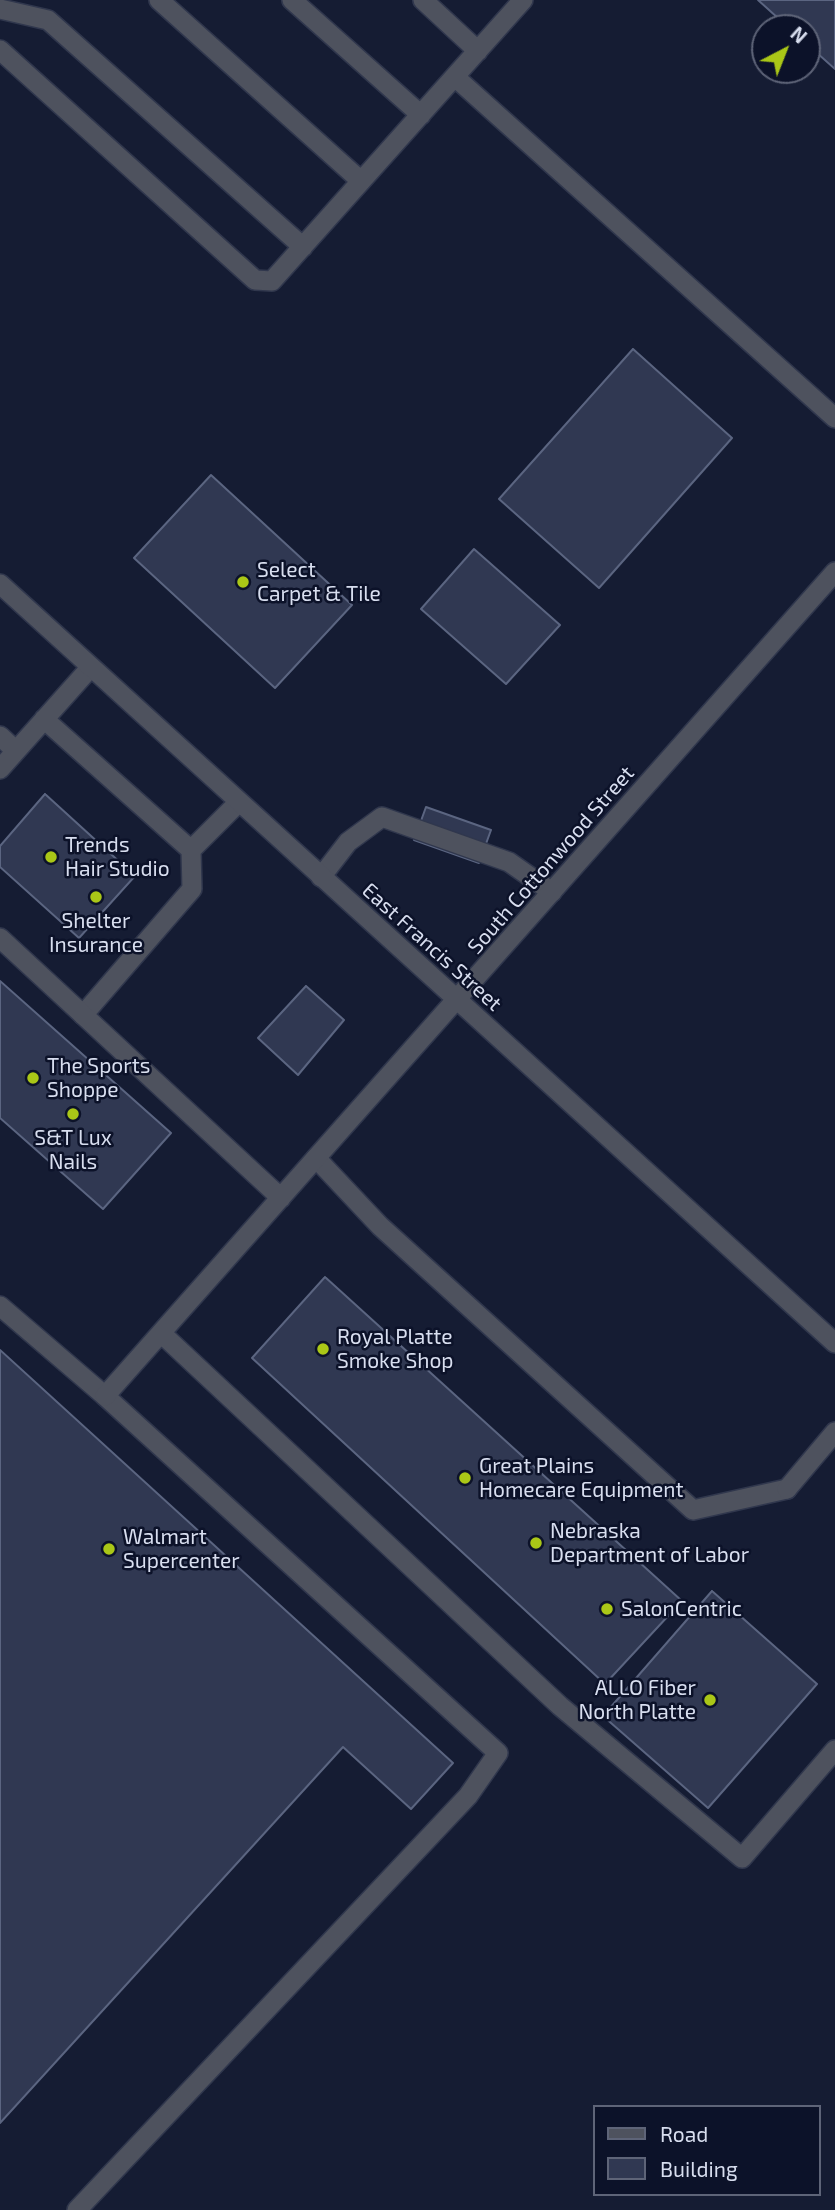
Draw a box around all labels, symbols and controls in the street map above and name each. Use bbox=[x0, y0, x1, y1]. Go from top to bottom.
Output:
north arrow bbox=[751, 14, 821, 84]
text: N bbox=[786, 21, 812, 48]
place label: Select Carpet & Tile bbox=[257, 557, 381, 607]
marker: Select Carpet & Tile bbox=[235, 574, 251, 590]
street label: South Cottonwood Street bbox=[463, 761, 639, 959]
place label: Trends Hair Studio bbox=[65, 832, 170, 882]
marker: Trends Hair Studio bbox=[43, 849, 59, 865]
street label: East Francis Street bbox=[357, 878, 507, 1016]
marker: Shelter Insurance bbox=[88, 889, 104, 905]
place label: Shelter Insurance bbox=[49, 908, 143, 958]
place label: The Sports Shoppe bbox=[47, 1053, 150, 1103]
marker: The Sports Shoppe bbox=[25, 1070, 41, 1086]
marker: S&T Lux Nails bbox=[65, 1106, 81, 1122]
place label: S&T Lux Nails bbox=[34, 1125, 112, 1175]
place label: Royal Platte Smoke Shop bbox=[337, 1324, 454, 1374]
marker: Royal Platte Smoke Shop bbox=[315, 1341, 331, 1357]
place label: Great Plains Homecare Equipment bbox=[479, 1453, 683, 1503]
marker: Great Plains Homecare Equipment bbox=[457, 1470, 473, 1486]
place label: Nebraska Department of Labor bbox=[550, 1518, 749, 1568]
place label: Walmart Supercenter bbox=[123, 1524, 240, 1574]
marker: Nebraska Department of Labor bbox=[528, 1535, 544, 1551]
marker: Walmart Supercenter bbox=[101, 1541, 117, 1557]
place label: SalonCentric bbox=[621, 1596, 742, 1622]
marker: SalonCentric bbox=[599, 1601, 615, 1617]
place label: ALLO Fiber North Platte bbox=[579, 1675, 696, 1725]
marker: ALLO Fiber North Platte bbox=[702, 1692, 718, 1708]
legend bbox=[594, 2105, 821, 2196]
text: Road bbox=[660, 2121, 708, 2146]
text: Building bbox=[660, 2156, 738, 2181]

